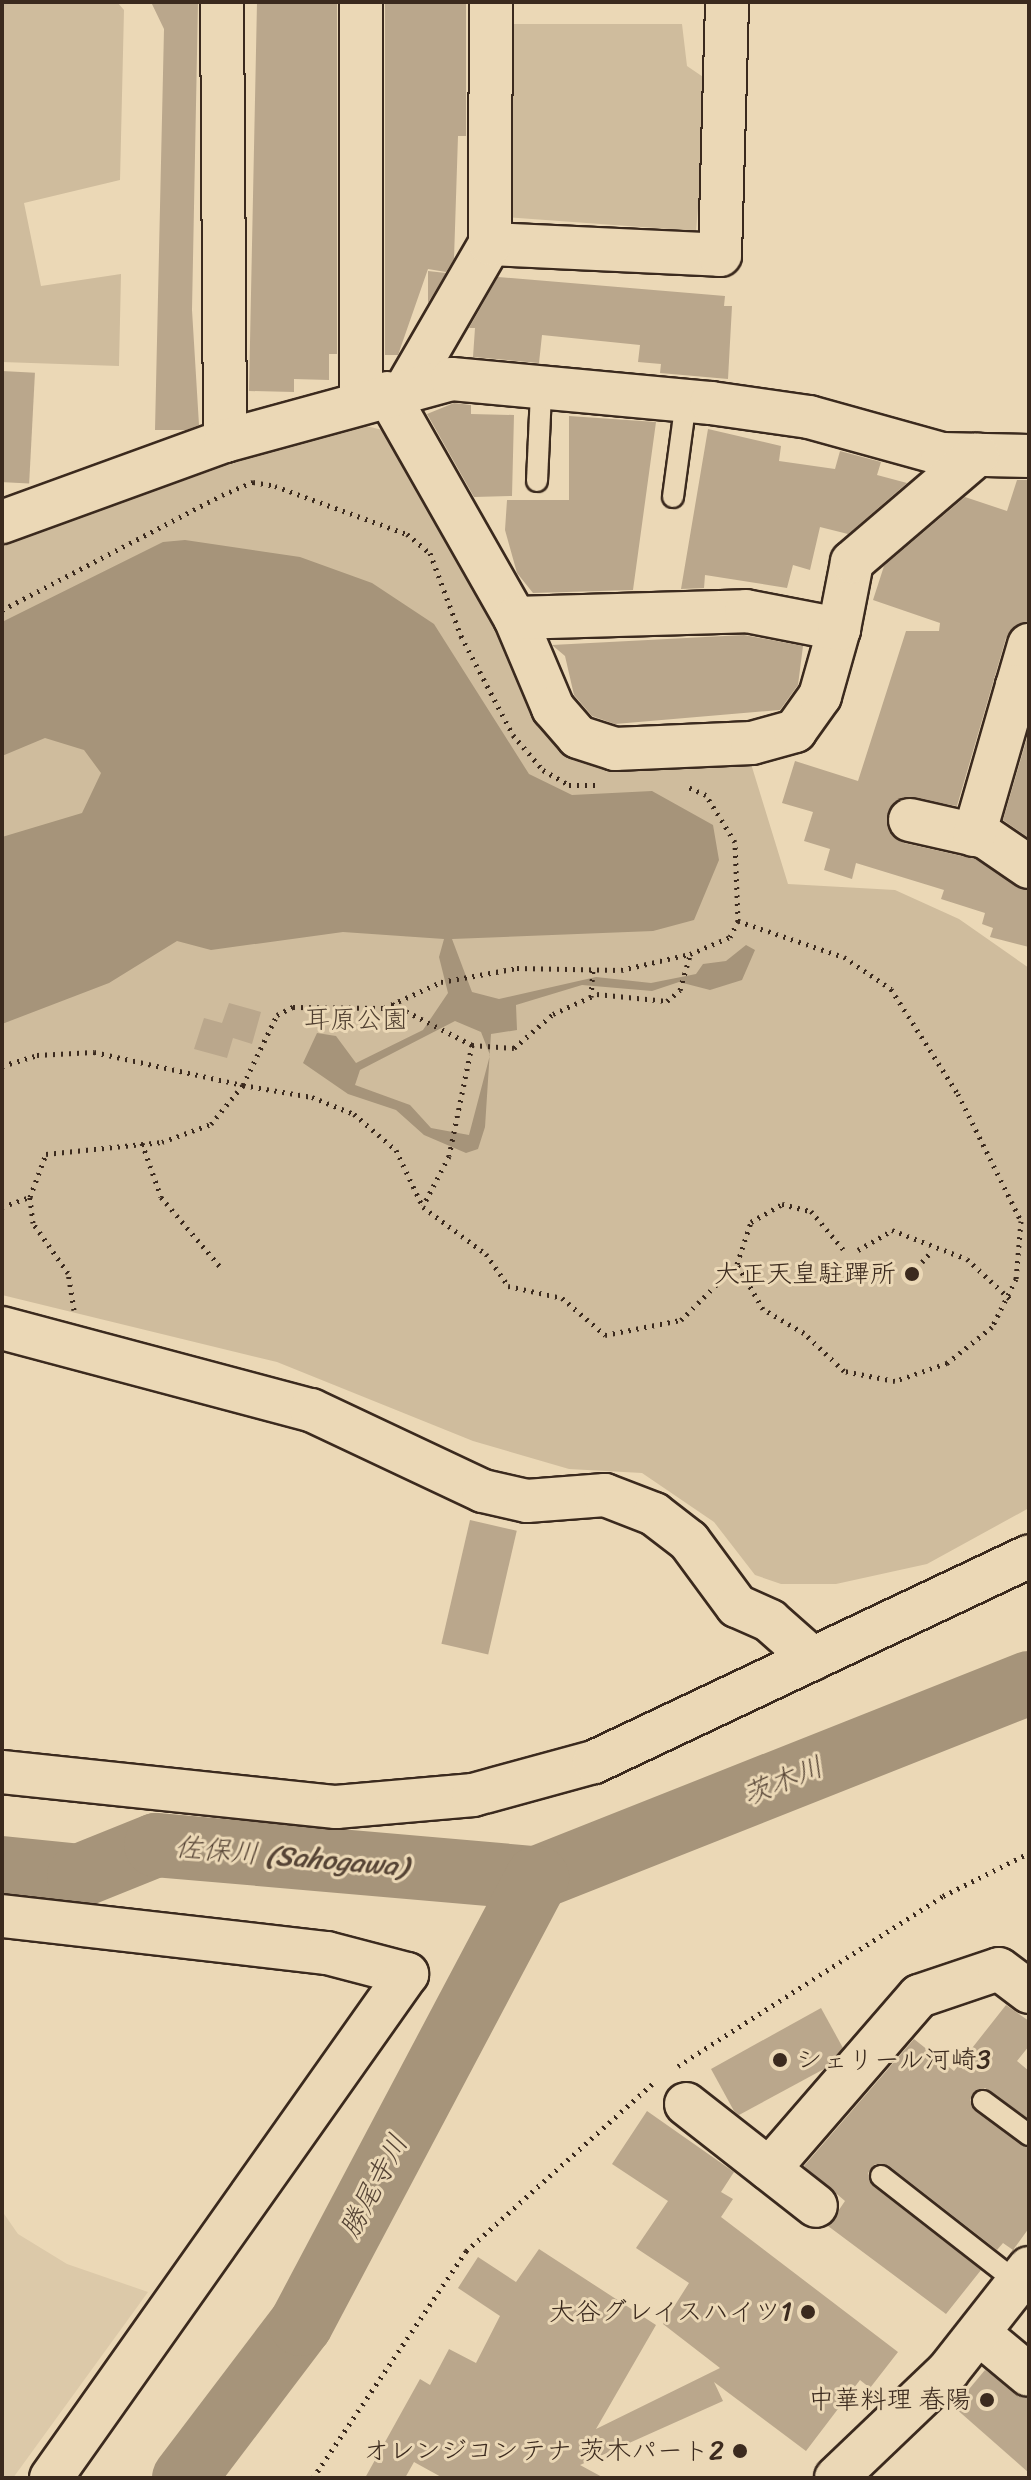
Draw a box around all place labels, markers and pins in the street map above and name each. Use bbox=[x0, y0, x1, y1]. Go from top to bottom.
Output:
place label: 大正天皇駐蹕所 bbox=[714, 1258, 896, 1290]
marker: 大正天皇駐蹕所 bbox=[903, 1265, 921, 1283]
place label: シェリール河崎3 bbox=[796, 2044, 992, 2076]
marker: シェリール河崎3 bbox=[771, 2051, 789, 2069]
place label: 大谷グレイスハイツ1 bbox=[547, 2296, 792, 2328]
marker: 大谷グレイスハイツ1 bbox=[799, 2303, 817, 2321]
place label: 中華料理 春陽 bbox=[808, 2384, 971, 2416]
marker: 中華料理 春陽 bbox=[978, 2391, 996, 2409]
place label: オレンジコンテナ 茨木パート2 bbox=[364, 2435, 724, 2467]
marker: オレンジコンテナ 茨木パート2 bbox=[731, 2442, 749, 2460]

